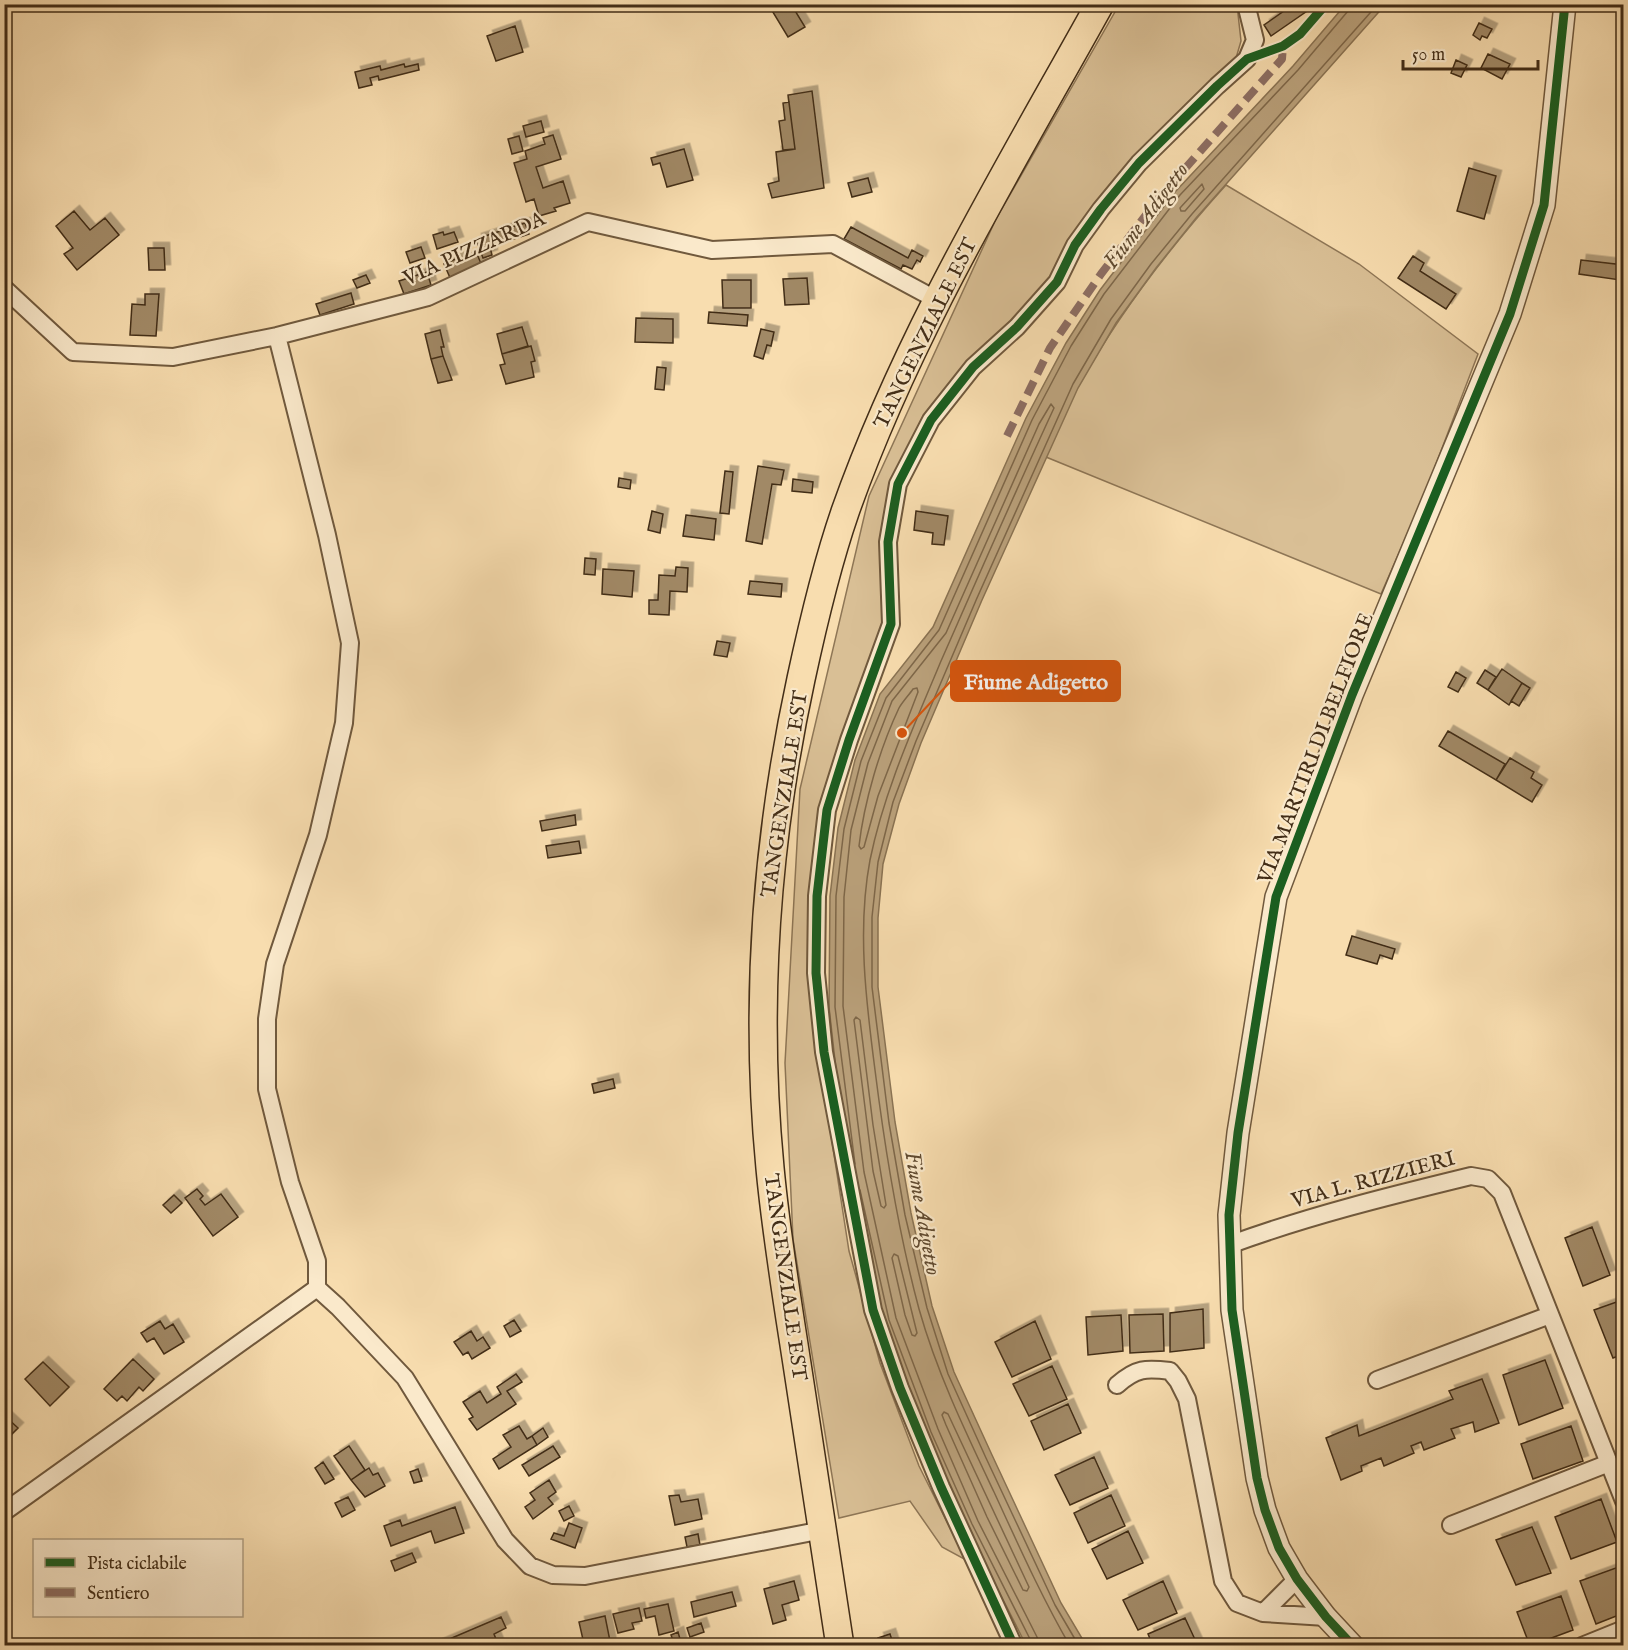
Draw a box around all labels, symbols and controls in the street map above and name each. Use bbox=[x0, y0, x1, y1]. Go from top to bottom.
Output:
scale bar bbox=[1403, 33, 1538, 71]
text: 50 m bbox=[1412, 44, 1445, 67]
water label: Fiume Adigetto bbox=[1098, 158, 1196, 275]
street label: VIA PIZZARDA bbox=[398, 206, 551, 293]
street label: TANGENZIALE EST bbox=[868, 233, 985, 433]
street label: VIA MARTIRI DI BELFIORE bbox=[1252, 609, 1381, 889]
callout: Fiume Adigetto bbox=[951, 661, 1120, 701]
text: Fiume Adigetto bbox=[964, 669, 1108, 697]
street label: TANGENZIALE EST bbox=[756, 688, 815, 899]
street label: VIA L. RIZZIERI bbox=[1288, 1146, 1458, 1216]
water label: Fiume Adigetto bbox=[897, 1149, 947, 1278]
street label: TANGENZIALE EST bbox=[757, 1172, 813, 1383]
legend bbox=[33, 1539, 243, 1617]
text: Pista ciclabile bbox=[87, 1553, 187, 1576]
text: Sentiero bbox=[87, 1583, 150, 1606]

